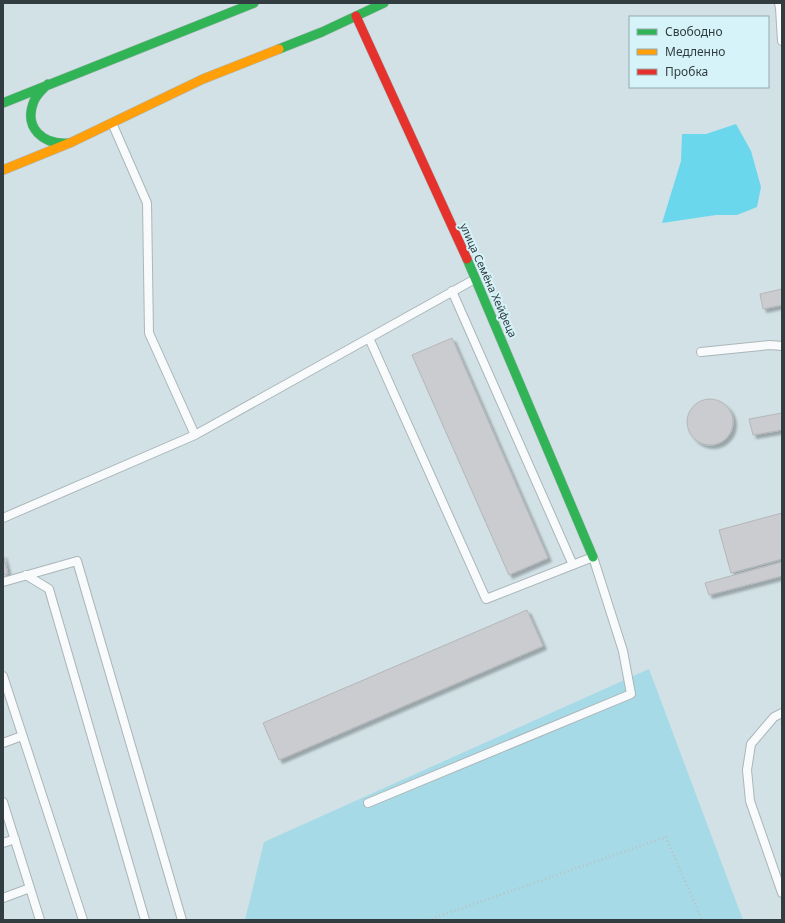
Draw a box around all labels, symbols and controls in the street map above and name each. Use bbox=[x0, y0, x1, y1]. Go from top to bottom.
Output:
legend bbox=[629, 16, 769, 88]
text: Свободно bbox=[665, 23, 723, 40]
text: Медленно bbox=[665, 43, 725, 60]
text: Пробка bbox=[665, 63, 708, 80]
street label: улица Семёна Хейфеца bbox=[457, 221, 521, 339]

